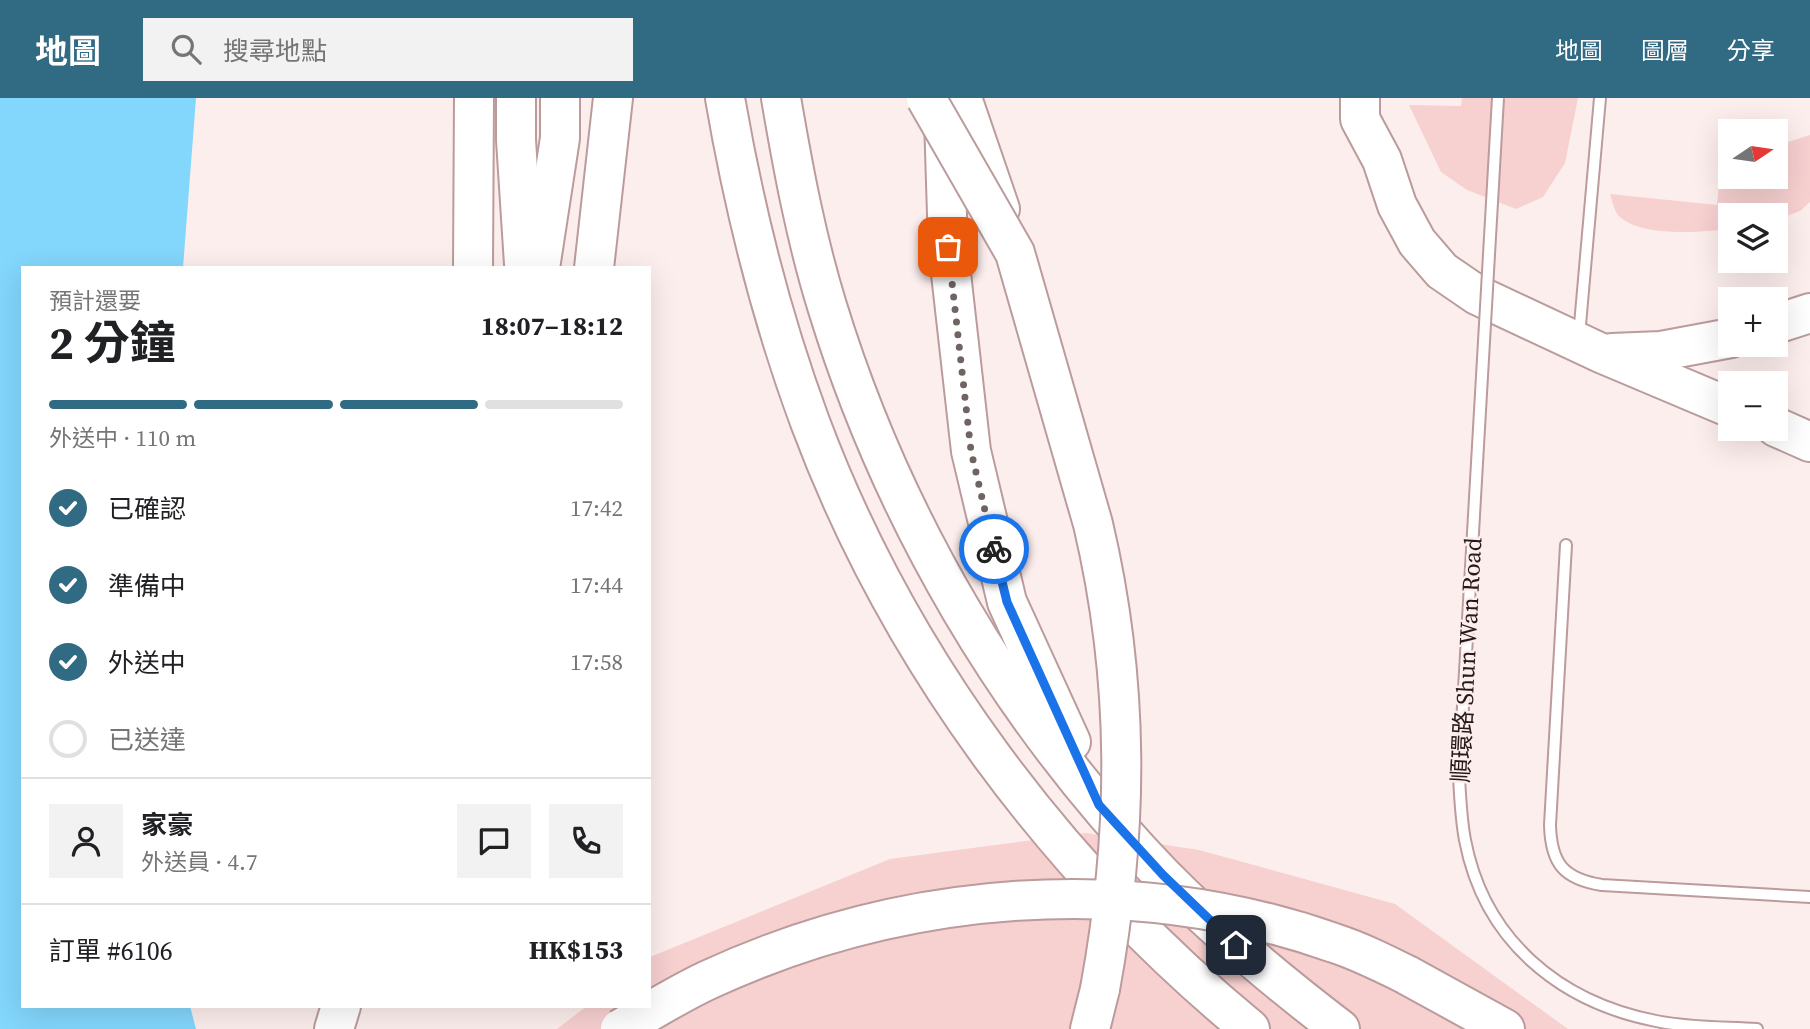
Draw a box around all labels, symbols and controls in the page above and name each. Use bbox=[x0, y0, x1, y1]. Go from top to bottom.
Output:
search box bbox=[143, 18, 633, 81]
text: 地圖 bbox=[35, 29, 101, 74]
icon: search bbox=[167, 30, 205, 68]
text: 搜尋地點 bbox=[223, 33, 327, 69]
text: 地圖 bbox=[1555, 34, 1603, 67]
text: 圖層 bbox=[1641, 34, 1689, 67]
text: 分享 bbox=[1727, 34, 1775, 67]
north arrow bbox=[1718, 119, 1788, 189]
map controls bbox=[1718, 119, 1788, 441]
button: layers bbox=[1718, 203, 1788, 273]
pin bbox=[918, 217, 978, 277]
icon: bag bbox=[929, 228, 967, 266]
text: 預計還要 bbox=[49, 285, 141, 317]
button: + bbox=[1718, 287, 1788, 357]
text: 18:07–18:12 bbox=[481, 308, 623, 344]
text: 2 分鐘 bbox=[49, 311, 176, 374]
button: − bbox=[1718, 371, 1788, 441]
text: 外送中 · 110 m bbox=[49, 422, 196, 454]
icon: check bbox=[49, 489, 87, 527]
text: 已確認 bbox=[108, 491, 186, 527]
text: 17:42 bbox=[570, 492, 623, 524]
courier bbox=[959, 514, 1029, 584]
icon: bike bbox=[975, 530, 1013, 568]
street label: 順環路 Shun Wan Road bbox=[1444, 536, 1489, 783]
icon: check bbox=[49, 566, 87, 604]
text: 準備中 bbox=[108, 568, 186, 604]
text: 17:44 bbox=[570, 569, 623, 601]
icon: check bbox=[49, 643, 87, 681]
text: 外送中 bbox=[108, 645, 186, 681]
text: 17:58 bbox=[570, 646, 623, 678]
text: 已送達 bbox=[108, 722, 186, 758]
button: person bbox=[49, 804, 123, 878]
button: chat bbox=[457, 804, 531, 878]
button: phone bbox=[549, 804, 623, 878]
text: 家豪 bbox=[141, 807, 193, 843]
text: 外送員 · 4.7 bbox=[141, 846, 258, 878]
pin bbox=[1206, 915, 1266, 975]
icon: home bbox=[1217, 926, 1255, 964]
text: HK$153 bbox=[529, 932, 623, 968]
text: 訂單 #6106 bbox=[49, 933, 173, 969]

